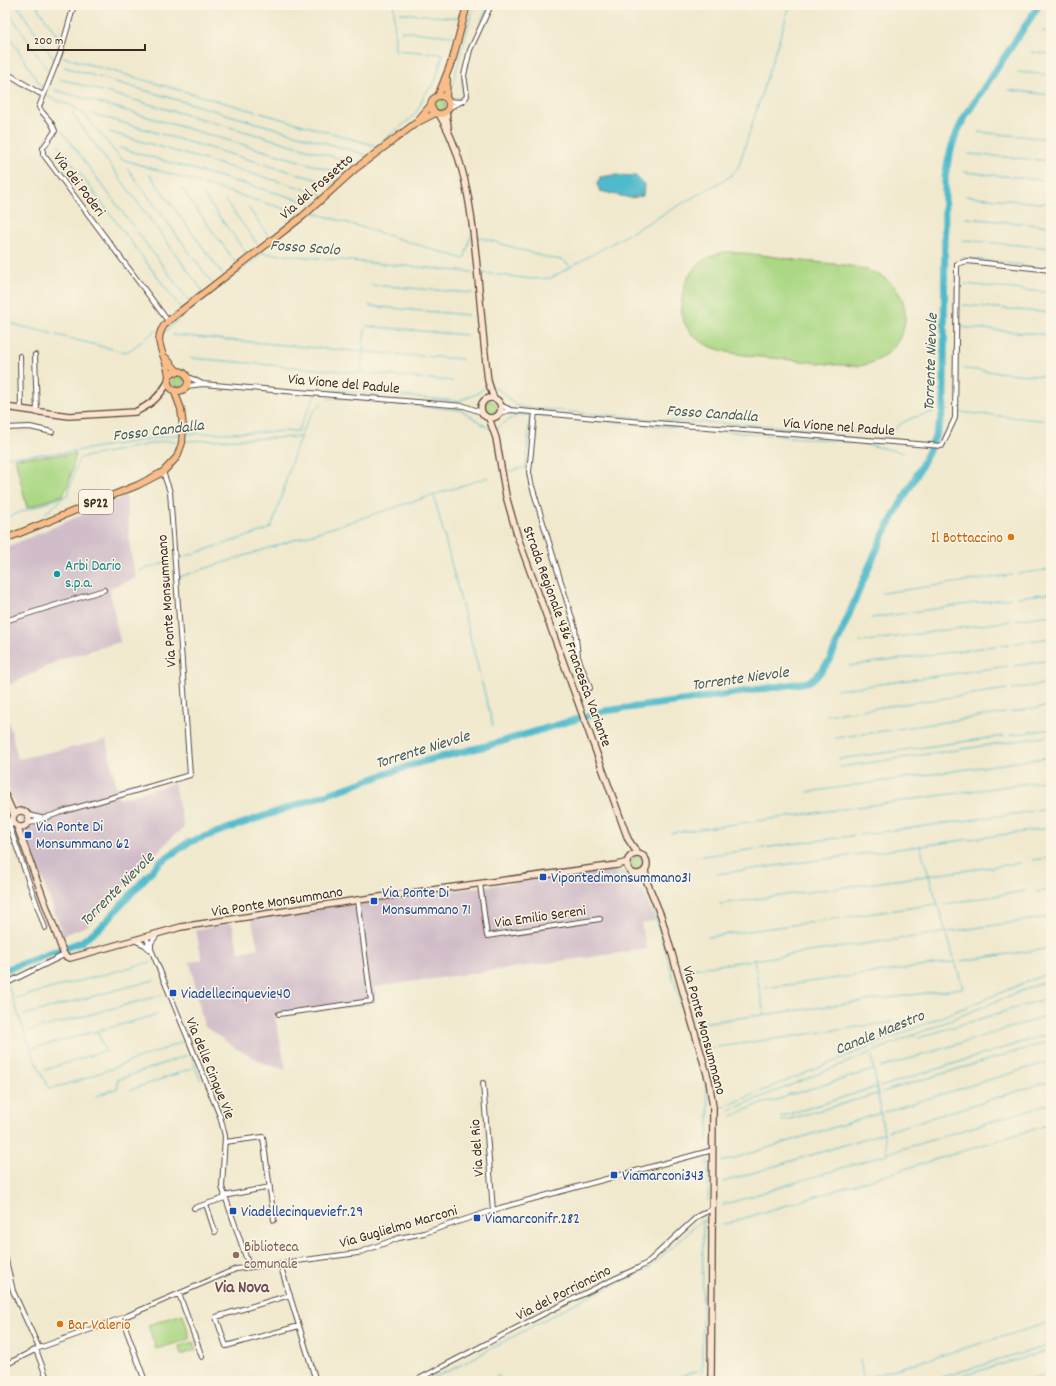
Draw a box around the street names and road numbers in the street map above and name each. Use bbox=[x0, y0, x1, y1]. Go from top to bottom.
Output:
street label: Via dei Poderi bbox=[47, 148, 110, 222]
street label: Via del Fossetto bbox=[276, 149, 359, 226]
street label: Via Vione del Padule bbox=[287, 369, 401, 401]
street label: Via Vione nel Padule bbox=[782, 413, 896, 443]
road number: SP22 bbox=[79, 490, 113, 514]
street label: Strada Regionale 436 Francesca Variante bbox=[516, 523, 617, 751]
street label: Via Ponte Monsummano bbox=[152, 534, 184, 668]
street label: Via Ponte Monsummano bbox=[210, 882, 345, 924]
street label: Via Emilio Sereni bbox=[493, 901, 587, 935]
street label: Via Ponte Monsummano bbox=[675, 964, 731, 1098]
street label: Via delle Cinque Vie bbox=[179, 1015, 240, 1123]
street label: Via del Rio bbox=[465, 1118, 491, 1177]
street label: Via Guglielmo Marconi bbox=[337, 1201, 460, 1255]
street label: Via del Porrioncino bbox=[512, 1260, 616, 1327]

